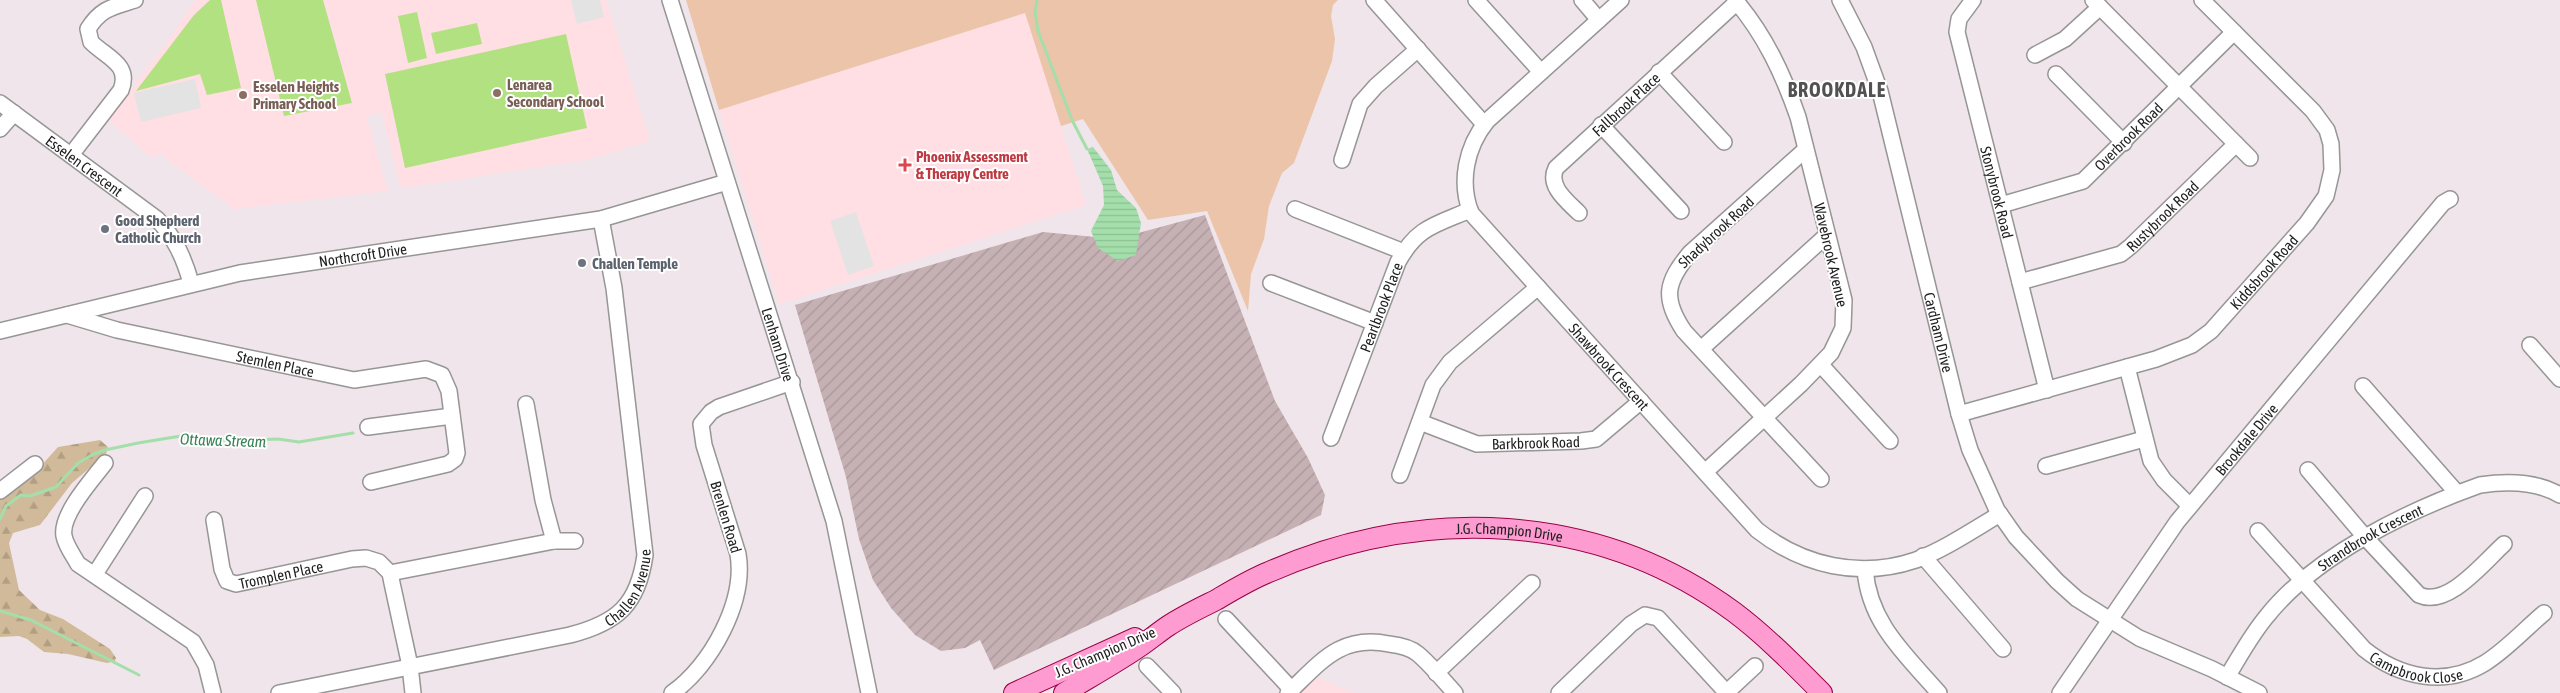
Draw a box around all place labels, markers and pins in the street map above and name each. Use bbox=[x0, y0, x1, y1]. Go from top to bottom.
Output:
place label: Lenarea Secondary School bbox=[507, 76, 605, 110]
place label: Esselen Heights Primary School bbox=[253, 78, 340, 112]
marker: Lenarea Secondary School bbox=[491, 87, 503, 99]
marker: Esselen Heights Primary School bbox=[237, 89, 249, 101]
place label: Phoenix Assessment & Therapy Centre bbox=[916, 148, 1029, 182]
marker: Phoenix Assessment & Therapy Centre bbox=[898, 158, 912, 172]
place label: Good Shepherd Catholic Church bbox=[115, 212, 201, 246]
marker: Good Shepherd Catholic Church bbox=[99, 223, 111, 235]
place label: Challen Temple bbox=[592, 255, 678, 272]
marker: Challen Temple bbox=[576, 257, 588, 269]

